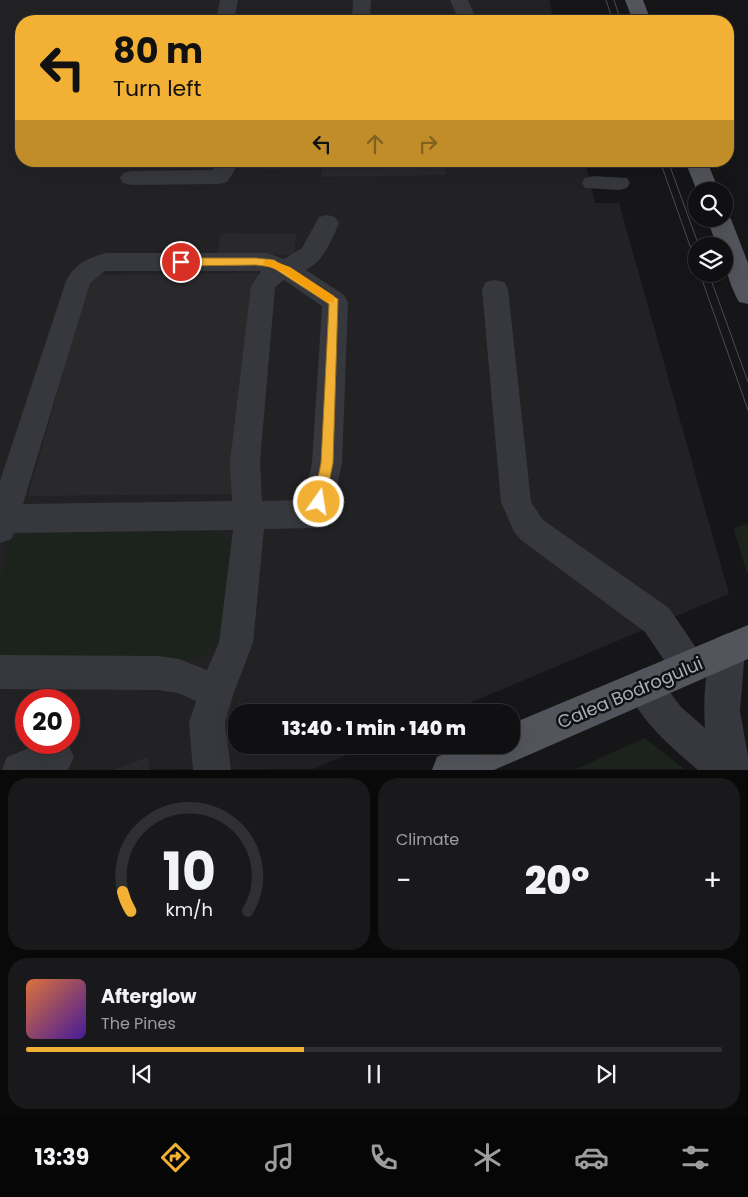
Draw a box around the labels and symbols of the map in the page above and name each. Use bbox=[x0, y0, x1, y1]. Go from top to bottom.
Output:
pin bbox=[160, 241, 202, 283]
position arrow bbox=[292, 475, 344, 527]
street label: Calea Bodrogului bbox=[553, 651, 706, 734]
speed limit sign: 20 bbox=[15, 689, 80, 754]

